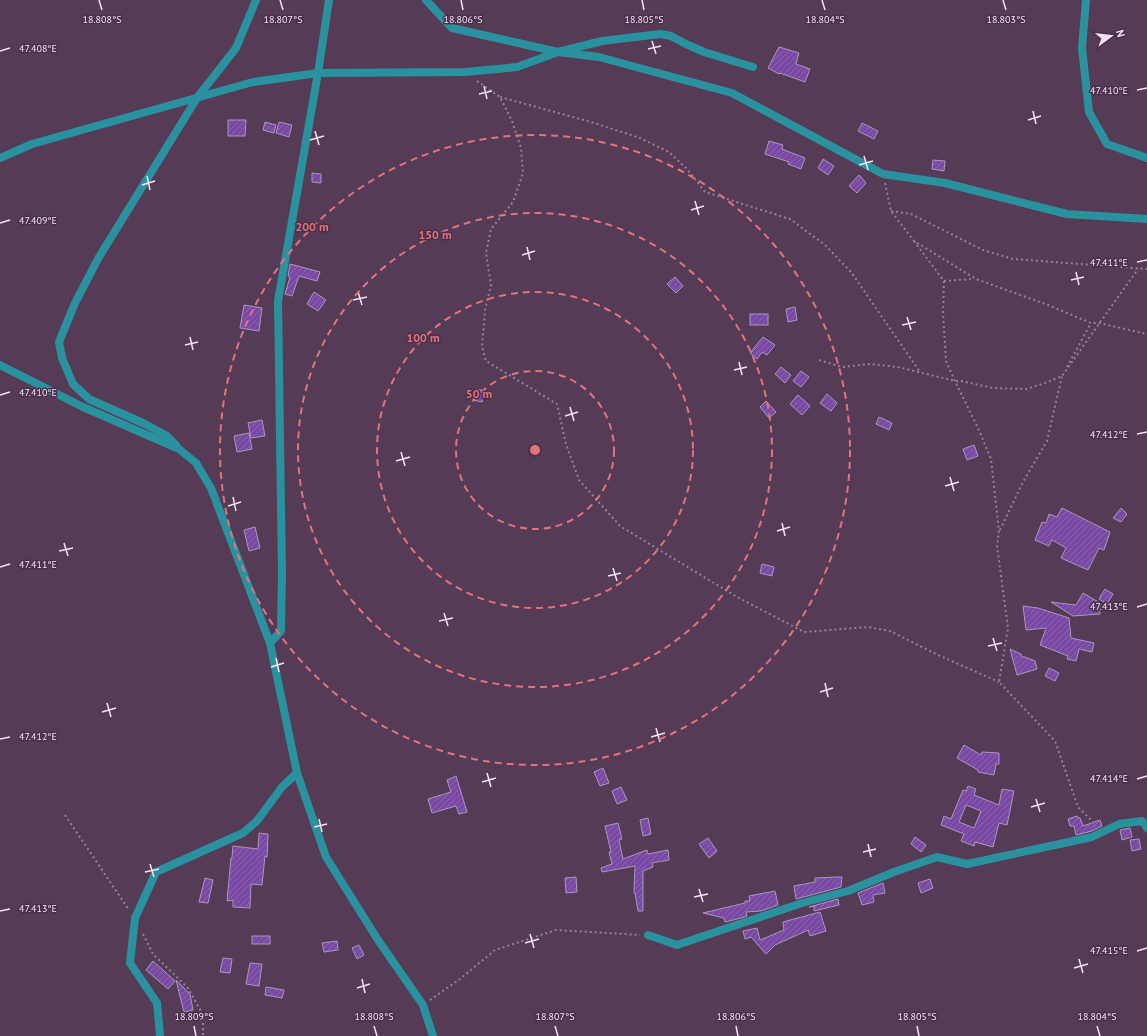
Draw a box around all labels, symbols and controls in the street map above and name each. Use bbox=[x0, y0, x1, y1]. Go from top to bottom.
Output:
text: 18.808°S bbox=[83, 13, 121, 26]
text: 18.807°S bbox=[264, 13, 302, 26]
text: 18.806°S bbox=[444, 13, 482, 26]
text: 18.805°S bbox=[625, 13, 663, 26]
text: 18.804°S bbox=[806, 13, 844, 26]
text: 18.803°S bbox=[987, 13, 1025, 26]
north arrow bbox=[1091, 16, 1131, 56]
text: N bbox=[1113, 28, 1128, 39]
text: 47.408°E bbox=[19, 42, 57, 55]
text: 47.410°E bbox=[1090, 84, 1128, 97]
text: 47.409°E bbox=[19, 214, 57, 227]
text: 200 m bbox=[295, 219, 329, 234]
text: 150 m bbox=[418, 227, 452, 242]
text: 47.411°E bbox=[1090, 256, 1128, 269]
text: 100 m bbox=[406, 330, 440, 345]
text: 47.410°E bbox=[19, 386, 57, 399]
text: 50 m bbox=[466, 386, 492, 401]
text: 47.412°E bbox=[1090, 428, 1128, 441]
centre of rings bbox=[528, 443, 542, 457]
text: 47.411°E bbox=[19, 558, 57, 571]
text: 47.413°E bbox=[1090, 600, 1128, 613]
text: 47.412°E bbox=[19, 730, 57, 743]
text: 47.414°E bbox=[1090, 772, 1128, 785]
text: 47.413°E bbox=[19, 902, 57, 915]
text: 47.415°E bbox=[1090, 944, 1128, 957]
text: 18.809°S bbox=[175, 1010, 213, 1023]
text: 18.808°S bbox=[355, 1010, 393, 1023]
text: 18.807°S bbox=[536, 1010, 574, 1023]
text: 18.806°S bbox=[717, 1010, 755, 1023]
text: 18.805°S bbox=[898, 1010, 936, 1023]
text: 18.804°S bbox=[1078, 1010, 1116, 1023]

